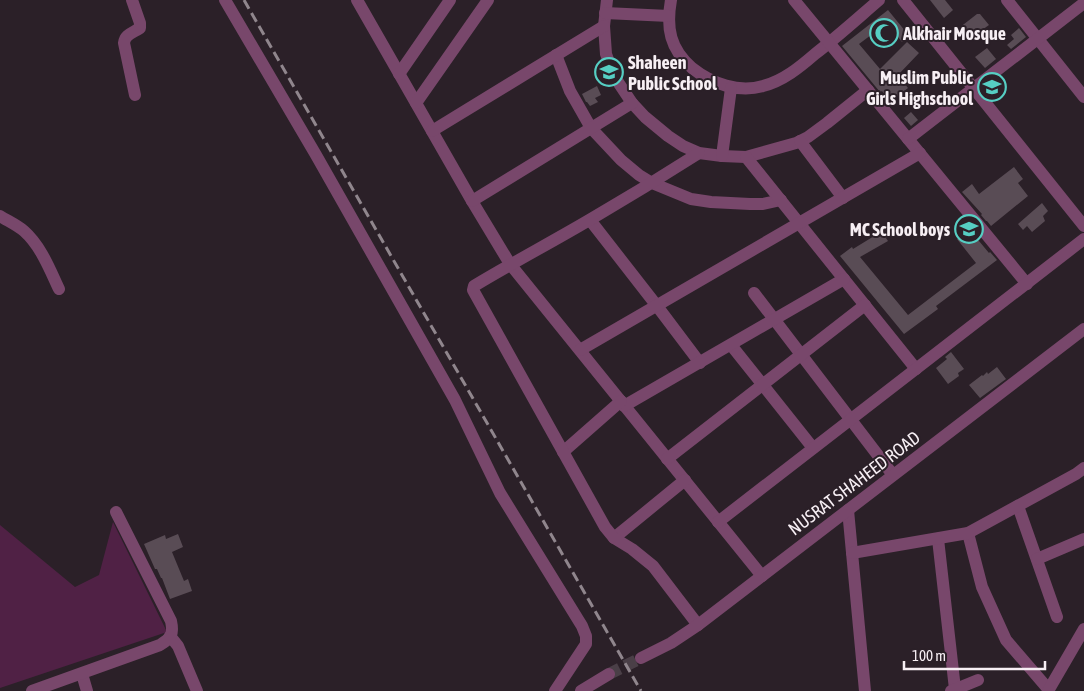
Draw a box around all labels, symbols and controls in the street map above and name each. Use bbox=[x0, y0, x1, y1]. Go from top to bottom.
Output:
mosque icon: Alkhair Mosque bbox=[869, 18, 899, 48]
place label: Alkhair Mosque bbox=[902, 23, 1006, 44]
place label: Shaheen Public School bbox=[628, 52, 717, 94]
school or university icon: Shaheen Public School bbox=[594, 57, 624, 87]
place label: Muslim Public Girls Highschool bbox=[866, 67, 973, 109]
school or university icon: Muslim Public Girls Highschool bbox=[977, 72, 1007, 102]
school or university icon: MC School boys bbox=[954, 214, 984, 244]
place label: MC School boys bbox=[850, 219, 951, 240]
street label: NUSRAT SHAHEED ROAD bbox=[784, 427, 924, 539]
scale bar bbox=[904, 638, 1045, 670]
text: 100 m bbox=[912, 647, 946, 664]

